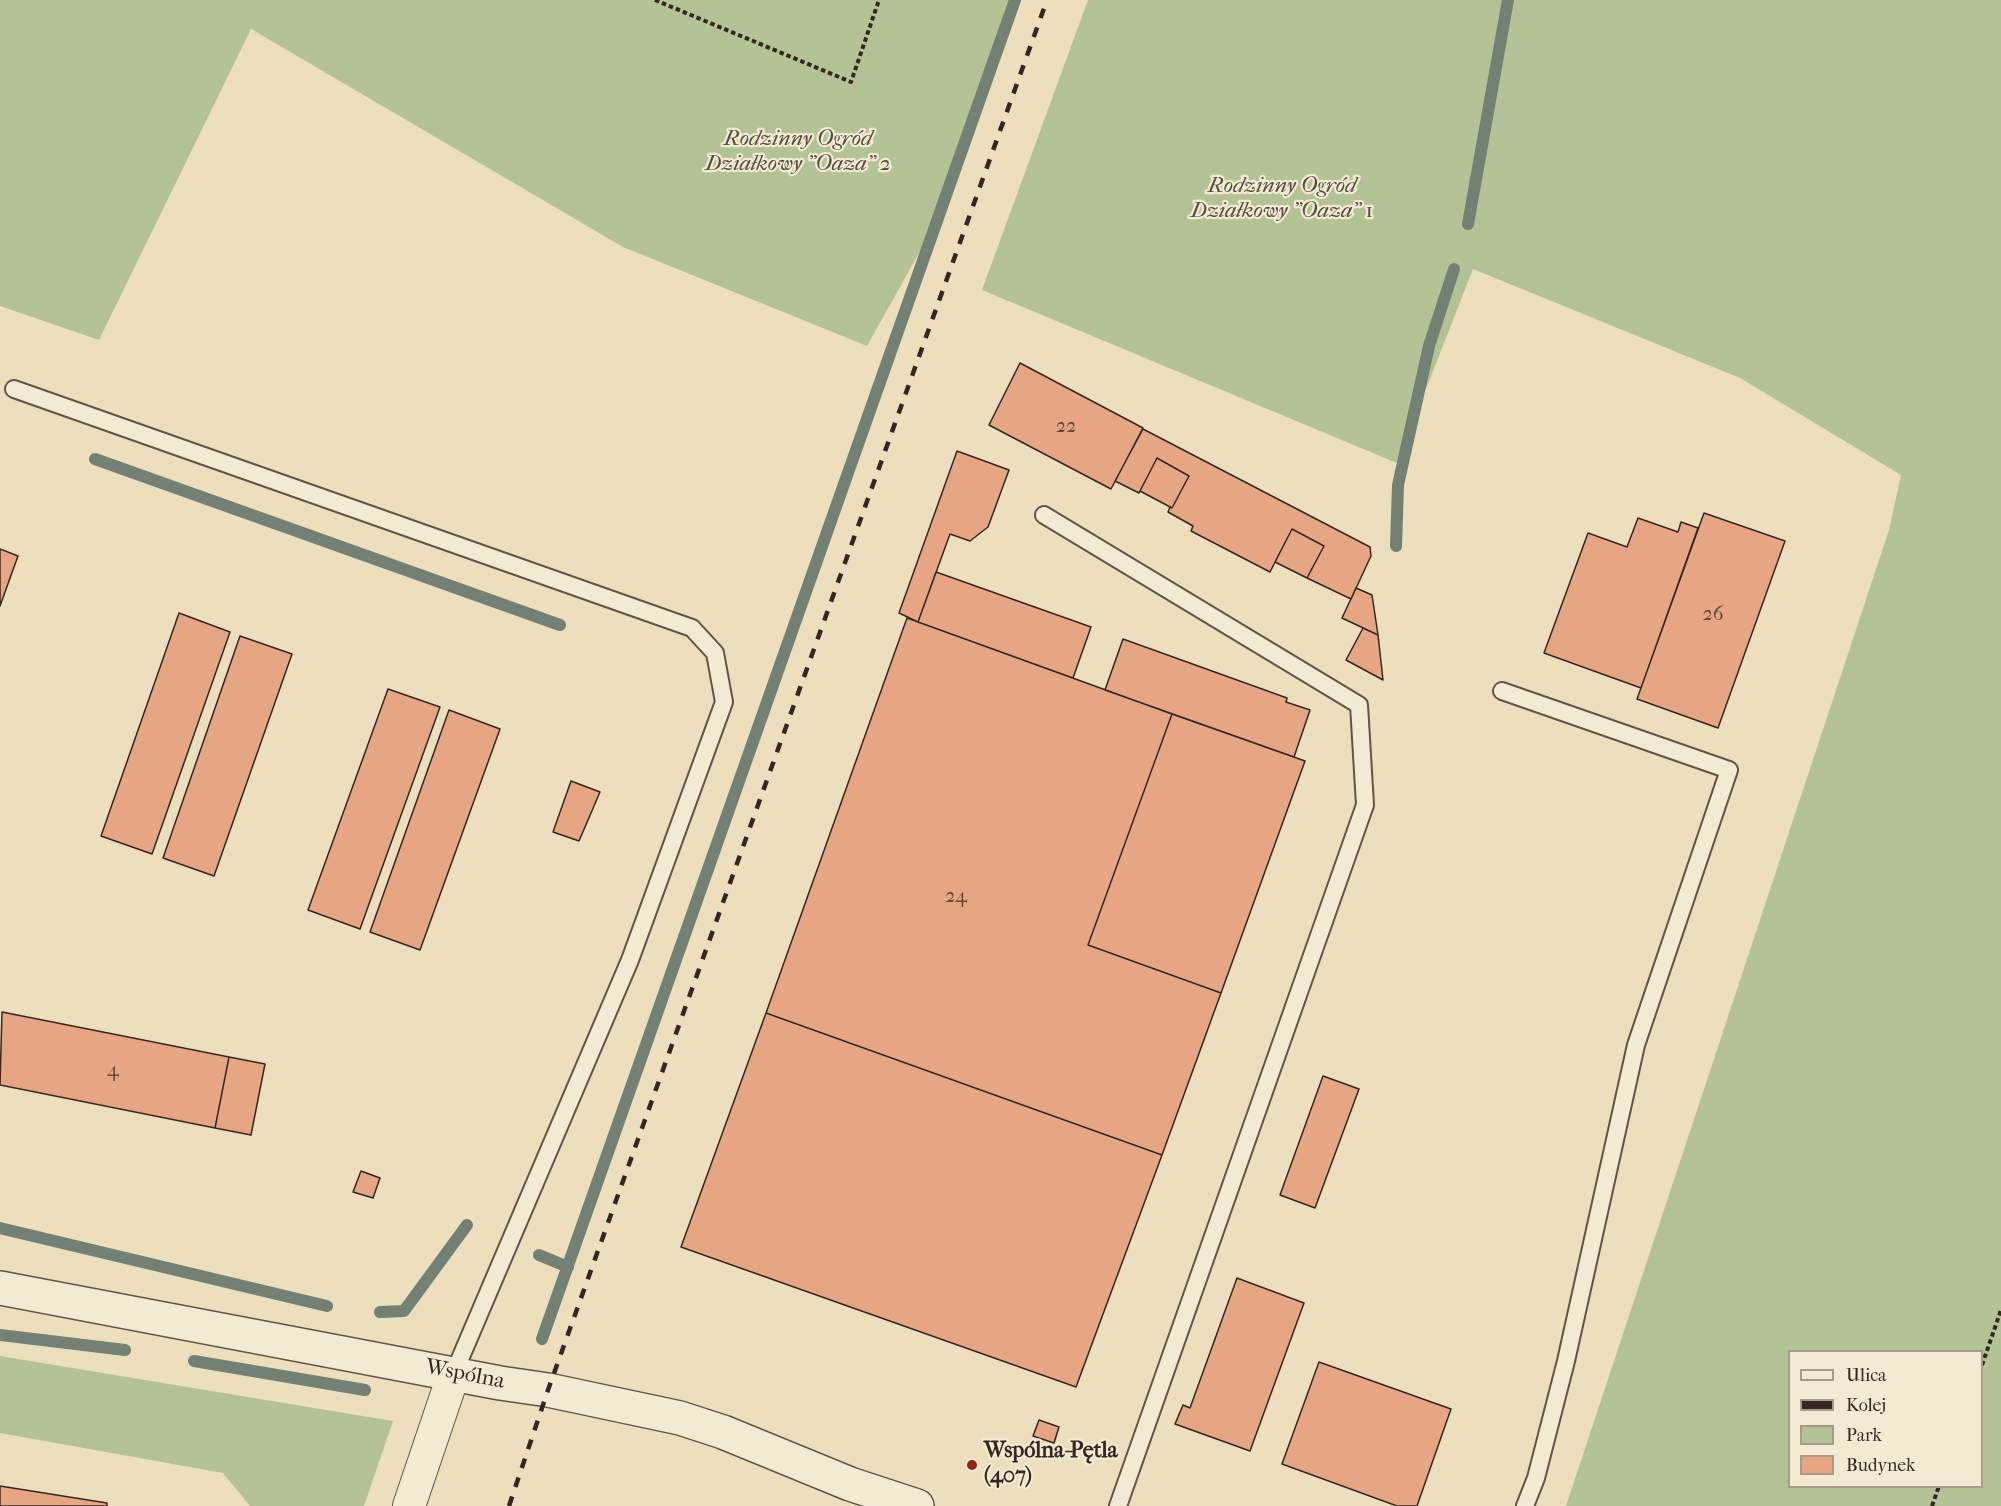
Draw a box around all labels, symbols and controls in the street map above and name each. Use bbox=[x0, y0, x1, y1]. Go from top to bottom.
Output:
park label: Rodzinny Ogród Działkowy "Oaza" 2 bbox=[705, 127, 891, 178]
park label: Rodzinny Ogród Działkowy "Oaza" 1 bbox=[1191, 174, 1373, 226]
house number: 22 bbox=[1056, 415, 1076, 439]
house number: 26 bbox=[1702, 603, 1724, 627]
house number: 24 bbox=[945, 885, 967, 909]
house number: 4 bbox=[107, 1059, 119, 1083]
legend bbox=[1788, 1350, 1983, 1488]
street label: Wspólna bbox=[423, 1354, 507, 1396]
text: Ulica bbox=[1846, 1365, 1886, 1386]
text: Kolej bbox=[1846, 1395, 1886, 1416]
text: Park bbox=[1846, 1425, 1882, 1446]
place label: Wspólna-Pętla (407) bbox=[984, 1439, 1118, 1490]
text: Budynek bbox=[1846, 1455, 1915, 1476]
marker: Wspólna-Pętla (407) bbox=[965, 1458, 979, 1472]

